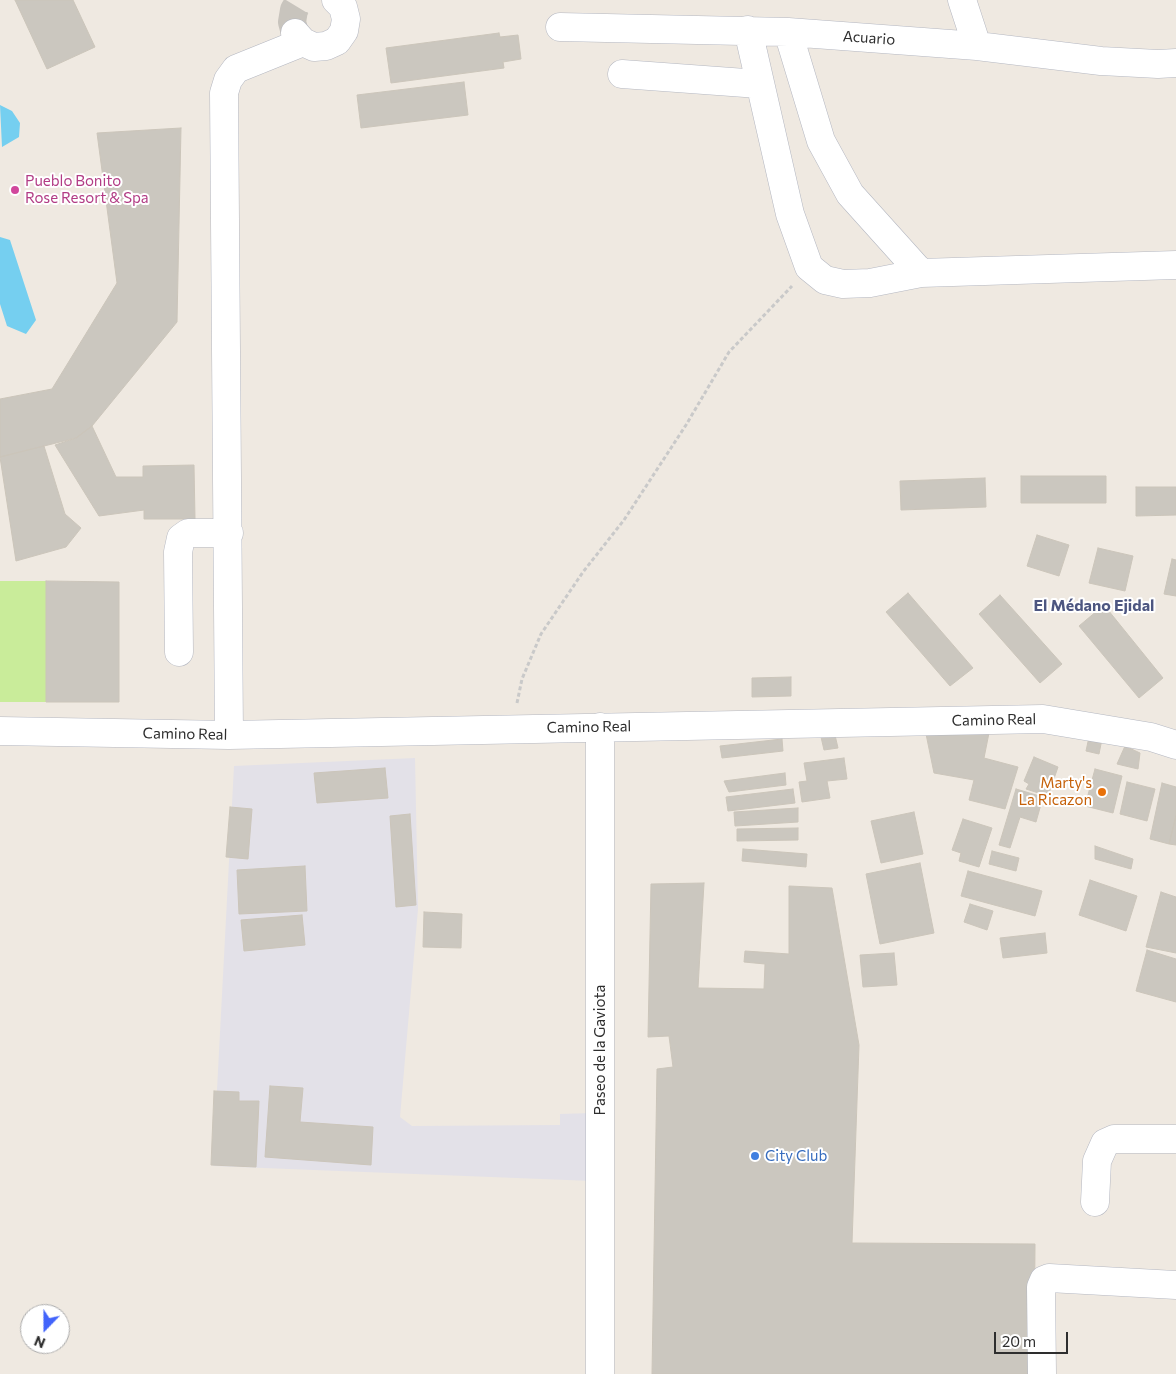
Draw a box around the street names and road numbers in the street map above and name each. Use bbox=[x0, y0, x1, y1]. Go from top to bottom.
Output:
street label: Acuario bbox=[842, 27, 896, 49]
street label: Camino Real bbox=[952, 710, 1036, 730]
street label: Camino Real bbox=[547, 717, 631, 737]
street label: Camino Real bbox=[143, 724, 227, 744]
street label: Paseo de la Gaviota bbox=[591, 985, 609, 1115]

